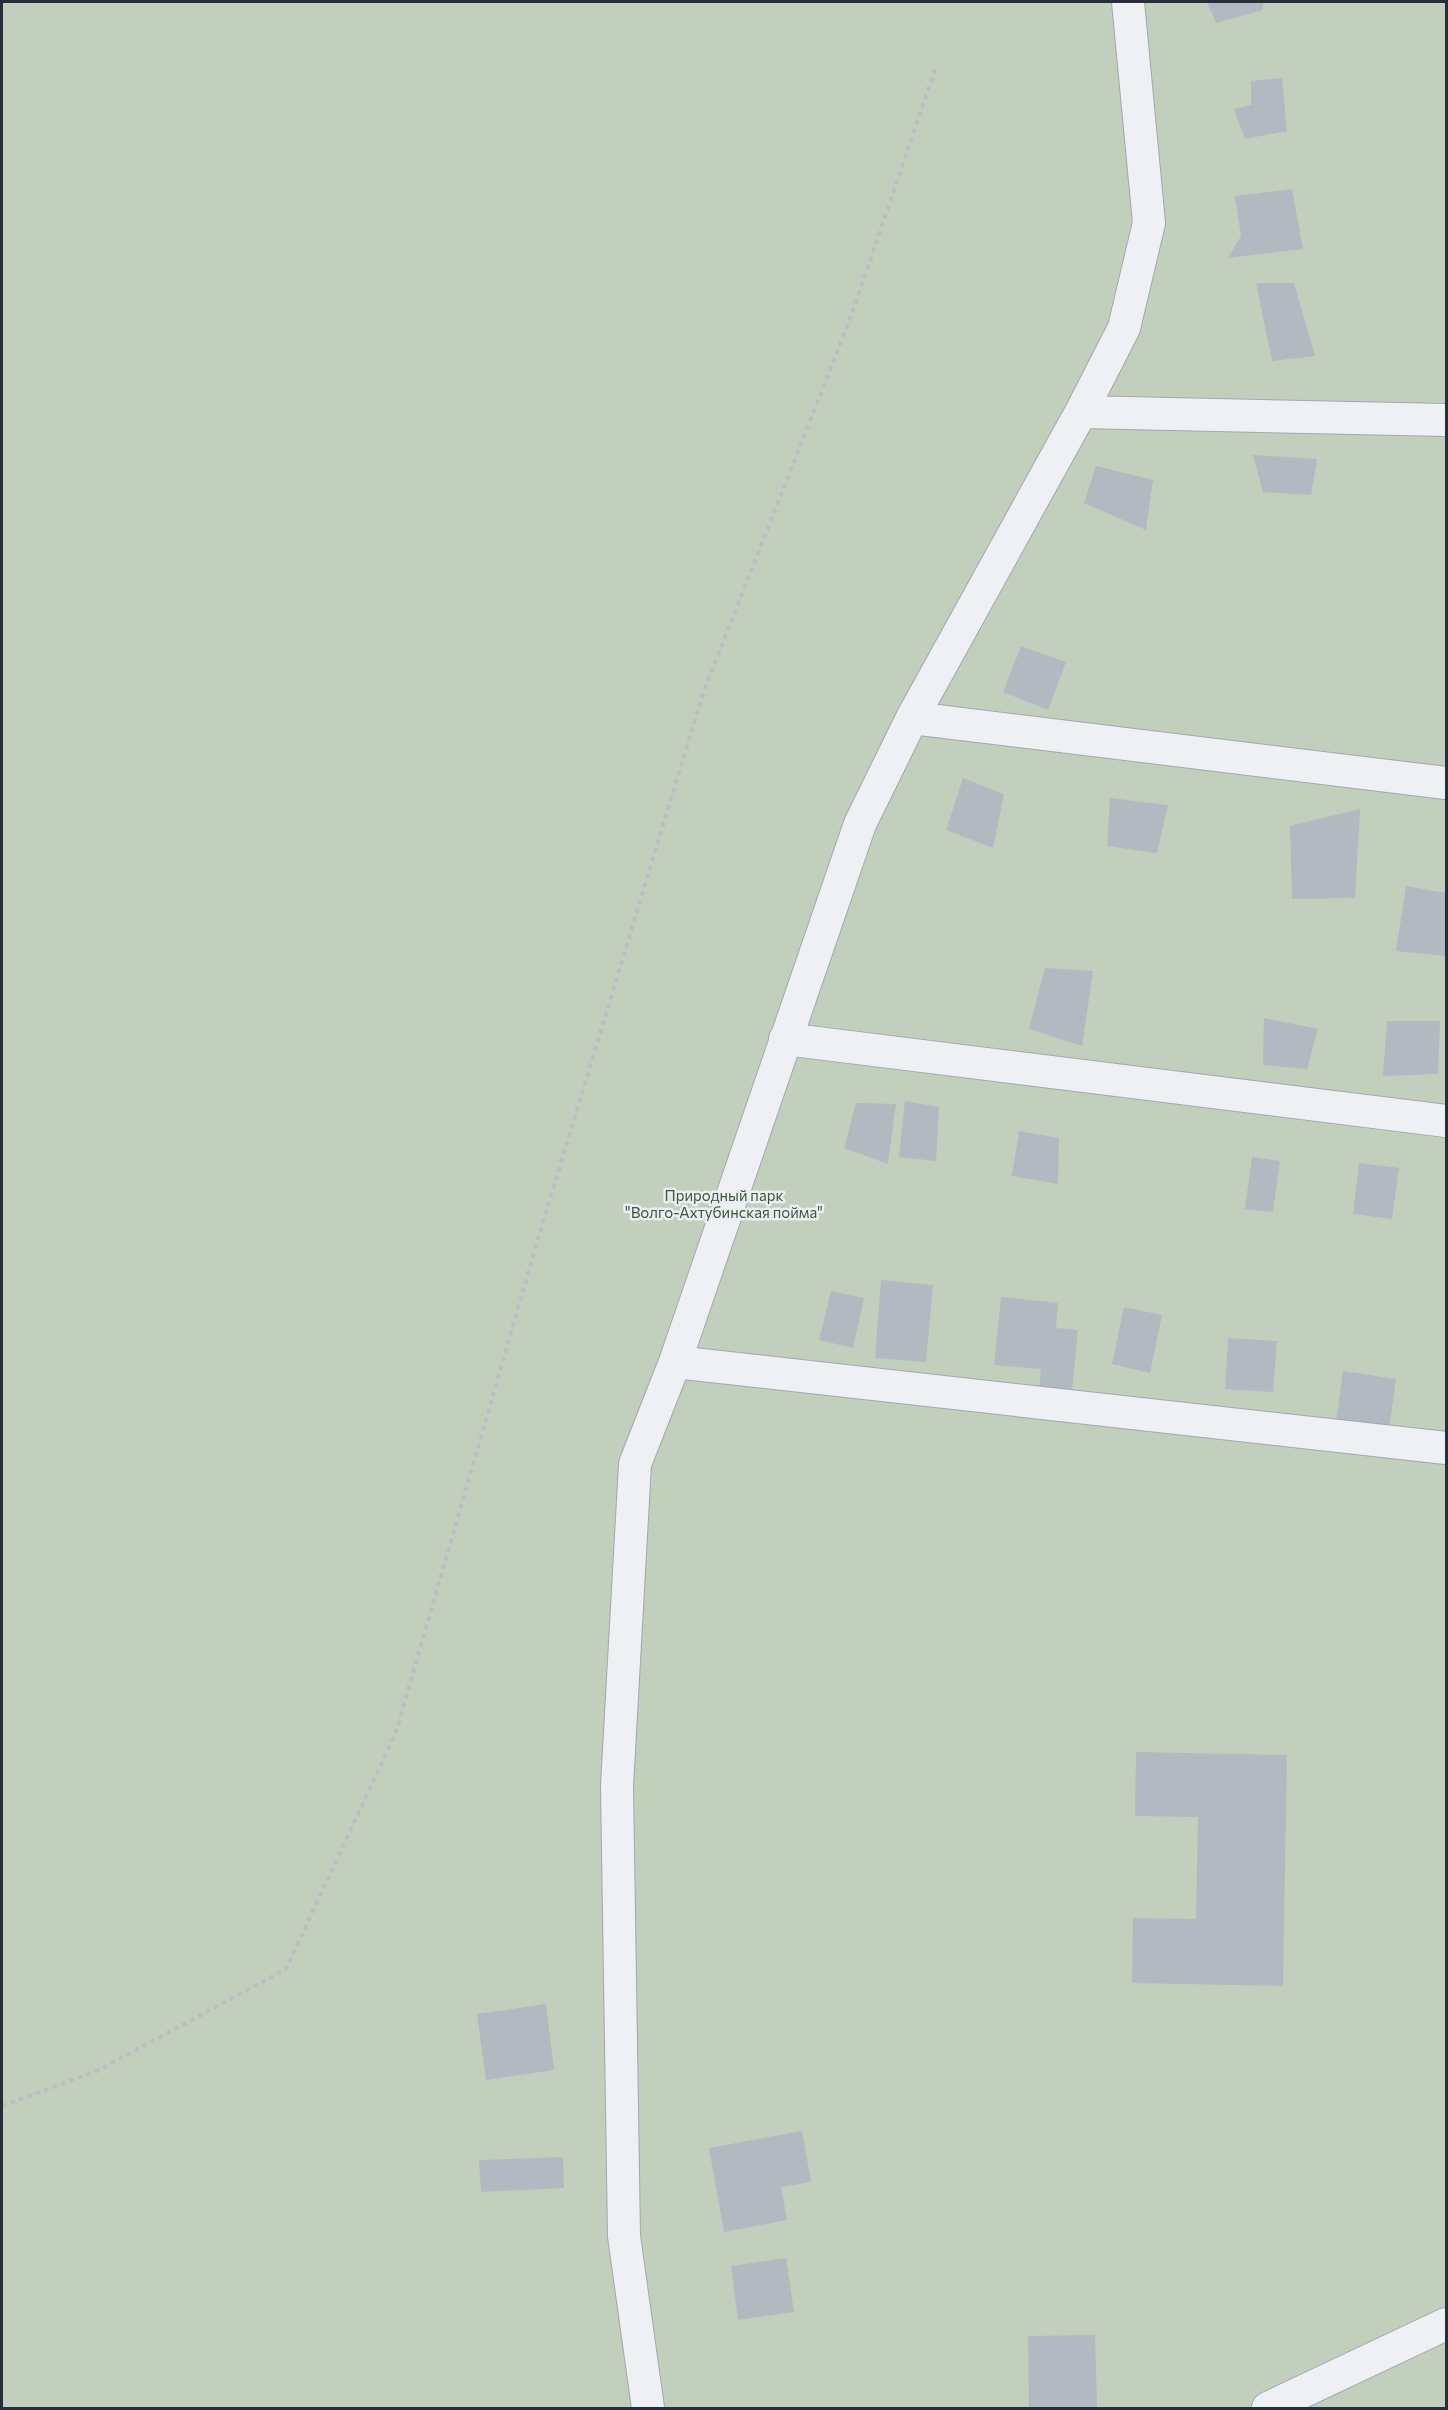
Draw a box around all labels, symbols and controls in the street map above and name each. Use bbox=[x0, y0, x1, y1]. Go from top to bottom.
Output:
park label: Природный парк "Волго-Ахтубинская пойма" bbox=[625, 1186, 823, 1221]

